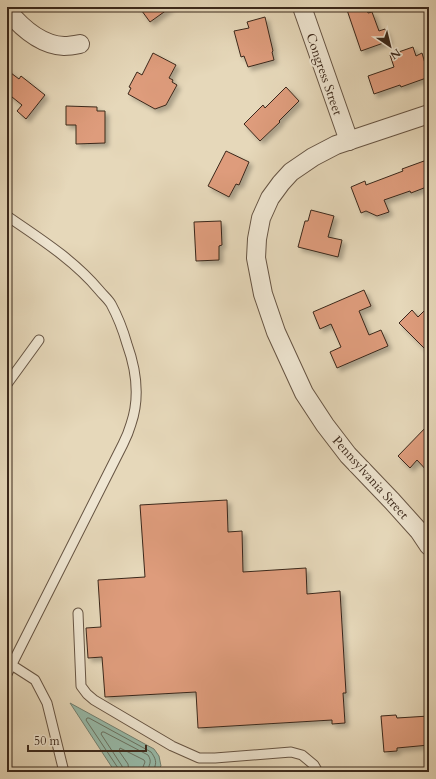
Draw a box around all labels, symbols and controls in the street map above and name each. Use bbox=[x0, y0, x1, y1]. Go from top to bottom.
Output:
north arrow bbox=[370, 26, 410, 66]
street label: Congress Street bbox=[302, 31, 347, 118]
text: N bbox=[387, 45, 404, 63]
street label: Pennsylvania Street bbox=[328, 432, 413, 523]
scale bar bbox=[28, 727, 146, 753]
text: 50 m bbox=[34, 733, 61, 749]

